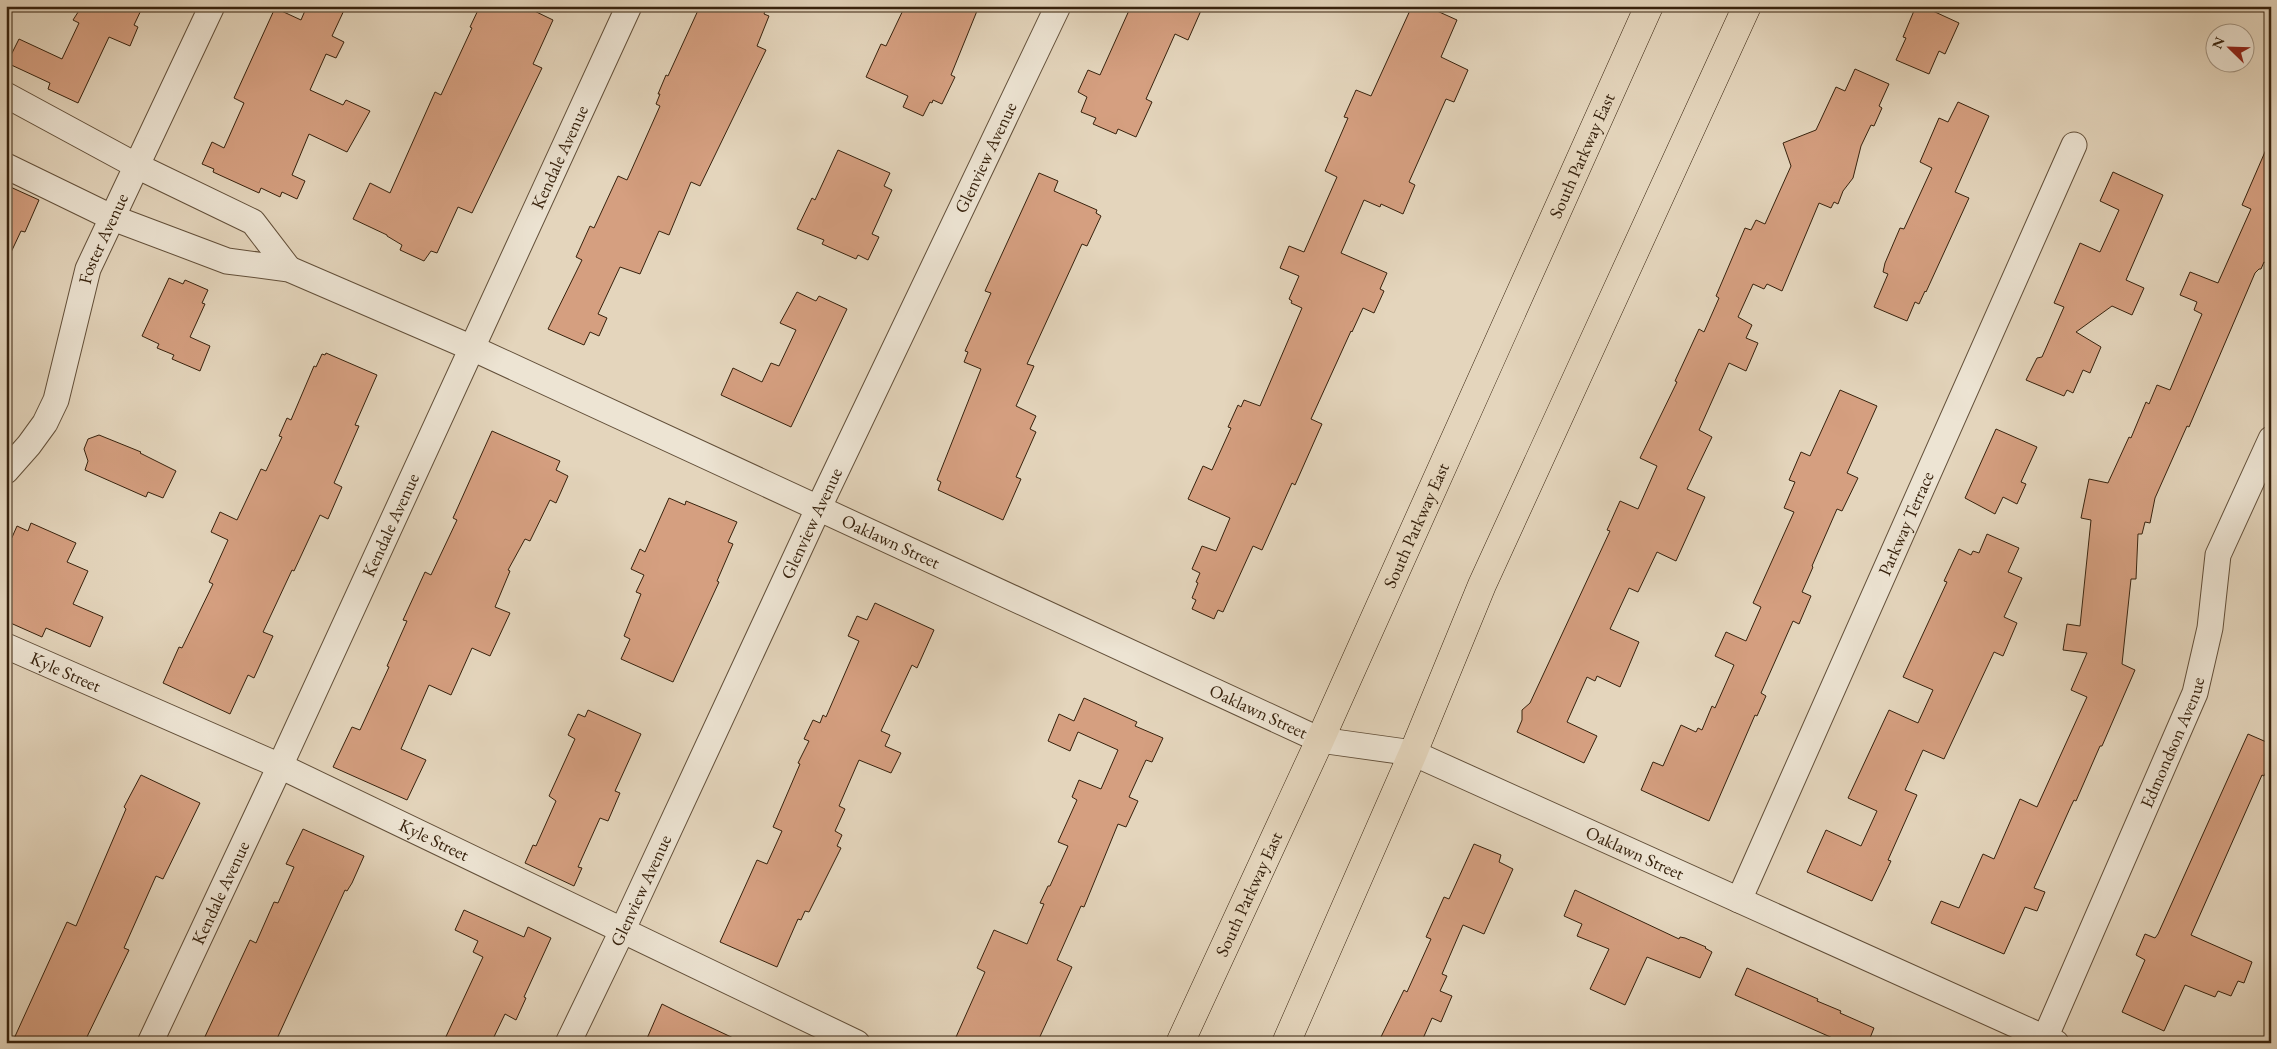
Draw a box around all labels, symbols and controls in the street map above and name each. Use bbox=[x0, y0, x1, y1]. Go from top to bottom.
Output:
north arrow bbox=[2204, 22, 2254, 72]
text: N bbox=[2208, 34, 2229, 52]
street label: South Parkway East bbox=[1543, 89, 1620, 222]
street label: Glenview Avenue bbox=[949, 98, 1022, 217]
street label: Kendale Avenue bbox=[525, 101, 593, 213]
street label: Foster Avenue bbox=[73, 189, 133, 286]
street label: South Parkway East bbox=[1378, 459, 1454, 591]
street label: Glenview Avenue bbox=[775, 464, 847, 582]
street label: Parkway Terrace bbox=[1872, 467, 1939, 579]
street label: Kendale Avenue bbox=[356, 469, 424, 581]
street label: Oaklawn Street bbox=[838, 509, 944, 574]
street label: Kyle Street bbox=[27, 646, 105, 697]
street label: Edmondson Avenue bbox=[2134, 675, 2209, 811]
street label: Oaklawn Street bbox=[1206, 678, 1312, 744]
street label: Kyle Street bbox=[396, 813, 473, 866]
street label: Oaklawn Street bbox=[1582, 820, 1688, 885]
street label: South Parkway East bbox=[1210, 828, 1287, 960]
street label: Glenview Avenue bbox=[604, 831, 676, 950]
street label: Kendale Avenue bbox=[186, 837, 254, 948]

